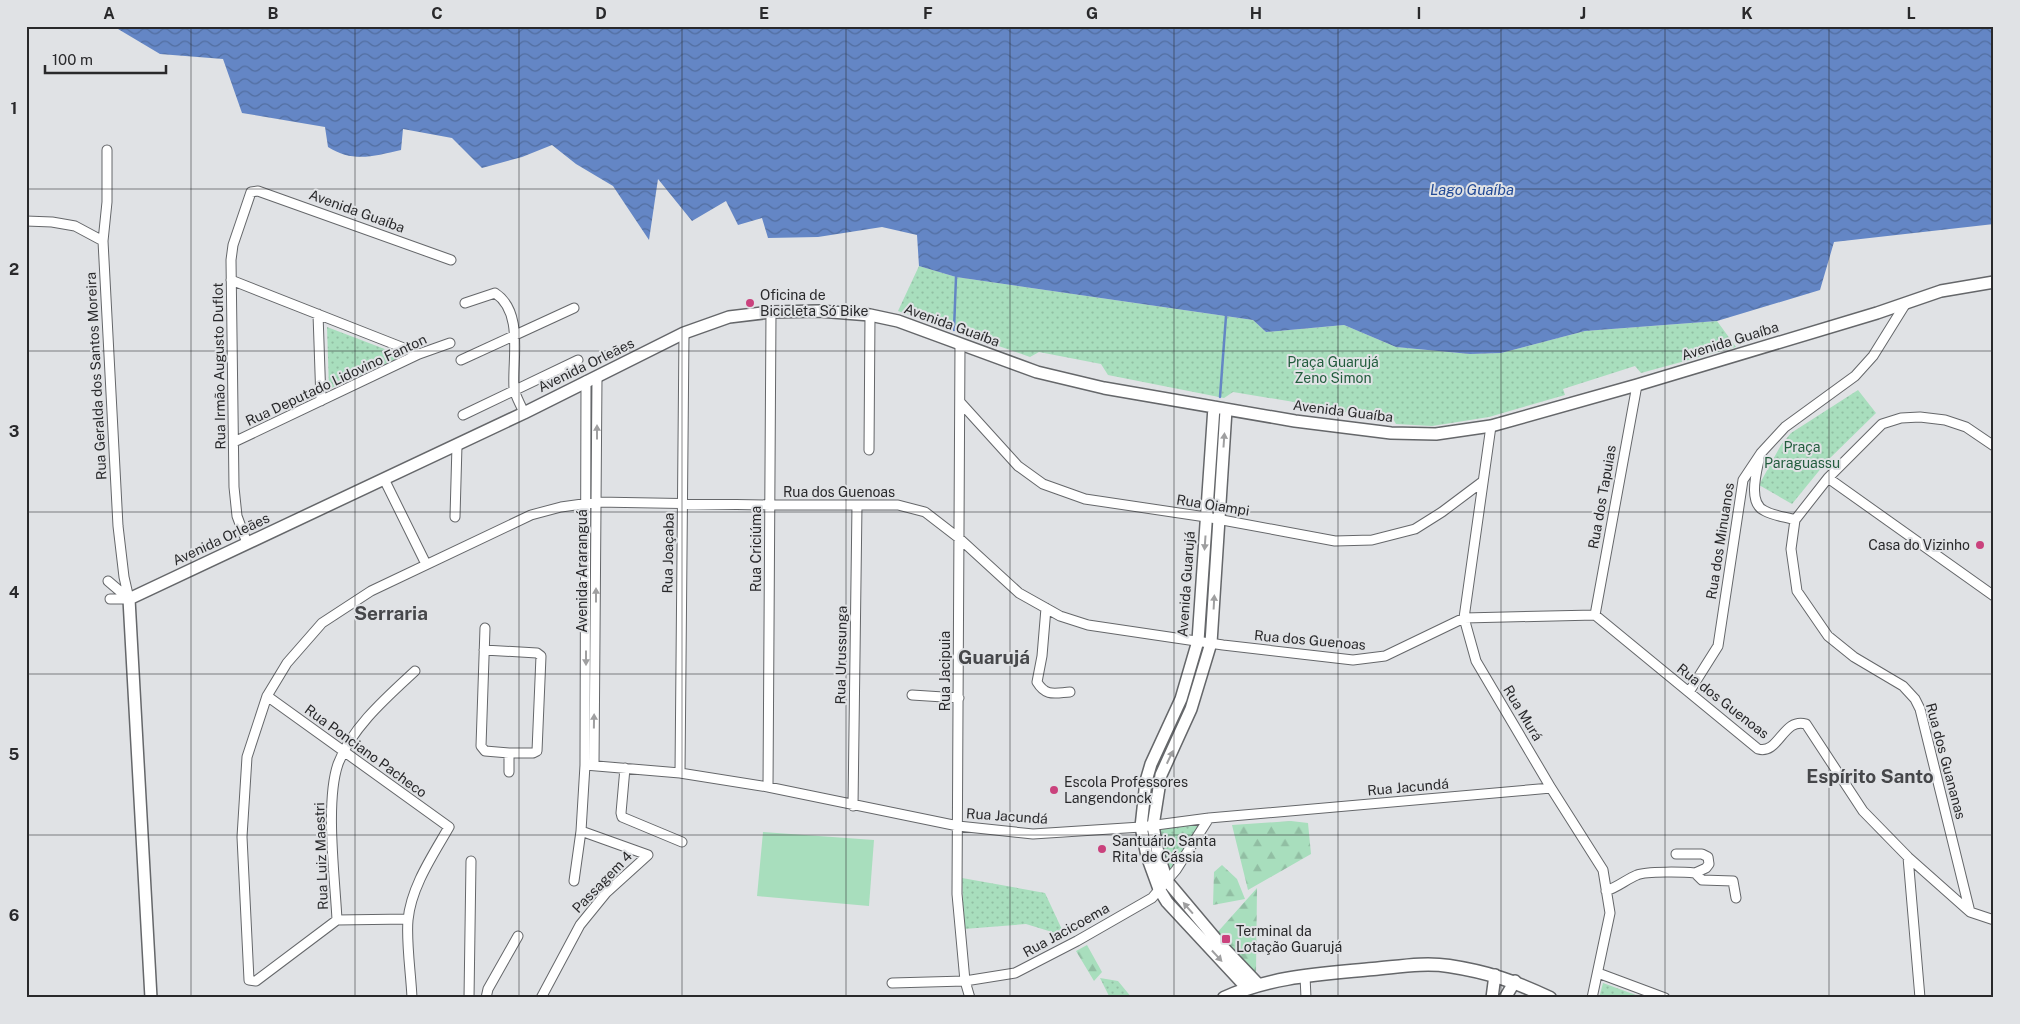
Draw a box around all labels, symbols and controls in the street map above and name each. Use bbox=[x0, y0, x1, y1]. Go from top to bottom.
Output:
text: A bbox=[103, 4, 115, 23]
text: B bbox=[268, 4, 279, 23]
text: C bbox=[431, 4, 443, 23]
text: D bbox=[595, 4, 607, 23]
text: E bbox=[759, 4, 769, 23]
text: F bbox=[923, 4, 933, 23]
text: G bbox=[1086, 4, 1098, 23]
text: H bbox=[1250, 4, 1262, 23]
text: I bbox=[1417, 4, 1421, 23]
text: J bbox=[1580, 4, 1586, 23]
text: K bbox=[1741, 4, 1753, 23]
text: L bbox=[1906, 4, 1916, 23]
scale bar bbox=[45, 42, 166, 74]
text: 100 m bbox=[52, 51, 93, 68]
text: 1 bbox=[11, 99, 17, 118]
water label: Lago Guaíba bbox=[1430, 181, 1514, 198]
street label: Avenida Guaíba bbox=[307, 186, 407, 236]
text: 2 bbox=[9, 260, 19, 279]
street label: Rua Geralda dos Santos Moreira bbox=[83, 272, 109, 480]
street label: Rua Irmão Augusto Duflot bbox=[210, 282, 228, 450]
place label: Oficina de Bicicleta Só Bike bbox=[760, 287, 868, 319]
marker: Oficina de Bicicleta Só Bike bbox=[744, 297, 756, 309]
street label: Avenida Guaíba bbox=[902, 300, 1002, 350]
street label: Avenida Guaíba bbox=[1680, 319, 1780, 363]
street label: Rua Deputado Lidovino Fanton bbox=[243, 331, 429, 429]
street label: Avenida Orleães bbox=[535, 335, 637, 395]
park label: Praça Guarujá Zeno Simon bbox=[1287, 354, 1379, 386]
street label: Avenida Guaíba bbox=[1292, 397, 1394, 425]
text: 3 bbox=[9, 422, 19, 441]
one-way arrow bbox=[593, 424, 601, 440]
one-way arrow bbox=[1220, 432, 1228, 448]
park label: Praça Paraguassu bbox=[1764, 439, 1840, 471]
street label: Rua dos Tapuias bbox=[1585, 444, 1619, 550]
street label: Rua dos Minuanos bbox=[1703, 481, 1737, 601]
street label: Rua dos Guenoas bbox=[783, 484, 895, 500]
street label: Rua Oiampi bbox=[1175, 491, 1251, 519]
street label: Rua Criciúma bbox=[748, 506, 764, 592]
street label: Avenida Araranguá bbox=[574, 509, 590, 633]
street label: Avenida Orleães bbox=[170, 510, 272, 568]
street label: Rua Joaçaba bbox=[659, 512, 677, 594]
street label: Avenida Guarujá bbox=[1174, 531, 1198, 637]
one-way arrow bbox=[1200, 536, 1208, 552]
place label: Casa do Vizinho bbox=[1868, 537, 1970, 553]
marker: Casa do Vizinho bbox=[1974, 539, 1986, 551]
text: 4 bbox=[9, 583, 20, 602]
one-way arrow bbox=[592, 586, 600, 602]
one-way arrow bbox=[1210, 594, 1218, 610]
district label: Serraria bbox=[354, 602, 428, 624]
street label: Rua Urussunga bbox=[832, 606, 850, 704]
street label: Rua dos Guenoas bbox=[1253, 627, 1367, 653]
street label: Rua Jacipuia bbox=[937, 631, 953, 711]
district label: Guarujá bbox=[958, 646, 1030, 668]
one-way arrow bbox=[582, 650, 590, 666]
street label: Rua dos Guenoas bbox=[1674, 660, 1772, 742]
street label: Rua Murá bbox=[1500, 682, 1546, 744]
street label: Rua Ponciano Pacheco bbox=[302, 701, 430, 801]
street label: Rua dos Guananas bbox=[1923, 701, 1969, 821]
one-way arrow bbox=[590, 713, 598, 729]
text: 5 bbox=[9, 745, 20, 764]
one-way arrow bbox=[1166, 750, 1174, 764]
district label: Espírito Santo bbox=[1806, 765, 1934, 787]
place label: Escola Professores Langendonck bbox=[1064, 774, 1188, 806]
street label: Rua Jacundá bbox=[1367, 775, 1449, 799]
marker: Escola Professores Langendonck bbox=[1048, 784, 1060, 796]
street label: Rua Luiz Maestri bbox=[311, 802, 331, 910]
street label: Rua Jacundá bbox=[966, 805, 1048, 827]
place label: Santuário Santa Rita de Cássia bbox=[1112, 833, 1216, 865]
marker: Santuário Santa Rita de Cássia bbox=[1096, 843, 1108, 855]
street label: Passagem 4 bbox=[569, 848, 635, 916]
street label: Rua Jacicoema bbox=[1020, 900, 1112, 960]
one-way arrow bbox=[1182, 902, 1194, 914]
text: 6 bbox=[9, 906, 19, 925]
place label: Terminal da Lotação Guarujá bbox=[1236, 923, 1342, 955]
marker: Terminal da Lotação Guarujá bbox=[1220, 933, 1232, 945]
one-way arrow bbox=[1211, 950, 1223, 962]

